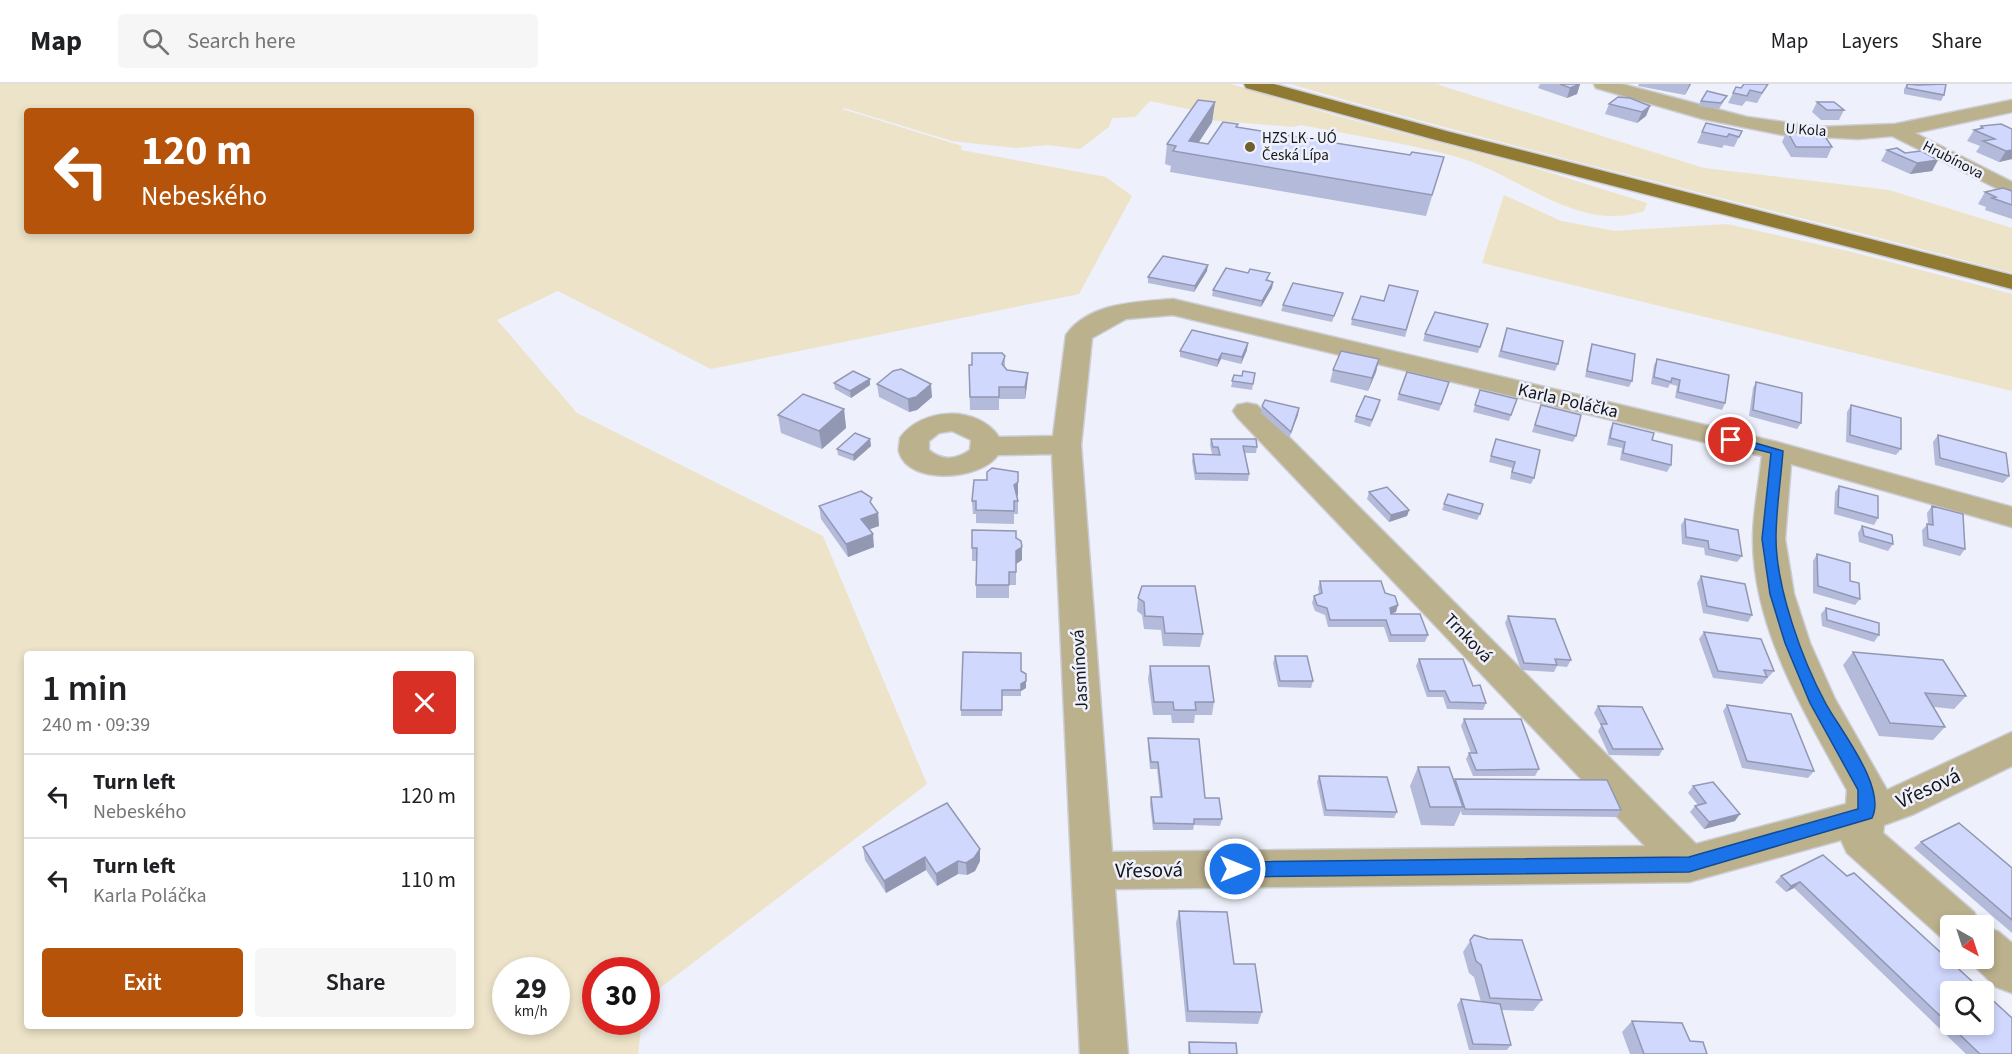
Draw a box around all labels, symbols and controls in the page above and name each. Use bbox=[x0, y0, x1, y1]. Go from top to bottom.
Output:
search box bbox=[118, 14, 538, 68]
text: Map bbox=[30, 21, 82, 61]
icon: search bbox=[139, 25, 172, 58]
text: Search here bbox=[187, 25, 296, 57]
text: Map bbox=[1771, 26, 1808, 56]
text: Layers bbox=[1841, 26, 1898, 56]
text: Share bbox=[1931, 26, 1982, 56]
street label: U Kola bbox=[1785, 118, 1827, 142]
text: 120 m bbox=[141, 121, 252, 181]
place label: HZS LK - UÓ Česká Lípa bbox=[1262, 128, 1337, 166]
icon: left bbox=[42, 132, 120, 210]
street label: Hrubínova bbox=[1919, 136, 1987, 184]
marker: HZS LK - UÓ Česká Lípa bbox=[1243, 140, 1257, 154]
text: Nebeského bbox=[141, 177, 267, 216]
street label: Karla Poláčka bbox=[1515, 377, 1621, 425]
pin bbox=[1705, 414, 1756, 465]
icon: arrive bbox=[1714, 423, 1747, 456]
street label: Trnková bbox=[1438, 608, 1498, 668]
street label: Jasmínová bbox=[1065, 629, 1095, 711]
text: 1 min bbox=[42, 663, 128, 714]
button: close bbox=[393, 671, 456, 734]
text: 240 m · 09:39 bbox=[42, 711, 150, 739]
street label: Vřesová bbox=[1891, 760, 1965, 816]
text: Turn left bbox=[93, 766, 175, 798]
icon: left bbox=[42, 780, 75, 813]
text: 120 m bbox=[401, 780, 456, 812]
text: Nebeského bbox=[93, 798, 186, 826]
position arrow bbox=[1203, 837, 1267, 901]
text: Turn left bbox=[93, 850, 175, 882]
street label: Vřesová bbox=[1115, 854, 1183, 886]
icon: left bbox=[42, 864, 75, 897]
text: 110 m bbox=[401, 864, 456, 896]
text: Karla Poláčka bbox=[93, 882, 207, 910]
north arrow bbox=[1940, 915, 1994, 969]
map controls bbox=[1940, 915, 1994, 1035]
button: Exit bbox=[42, 948, 243, 1017]
button: Share bbox=[255, 948, 456, 1017]
speed limit sign: 30 bbox=[582, 957, 660, 1035]
text: 29 bbox=[515, 967, 547, 1010]
button: search bbox=[1940, 981, 1994, 1035]
text: km/h bbox=[514, 1001, 548, 1022]

